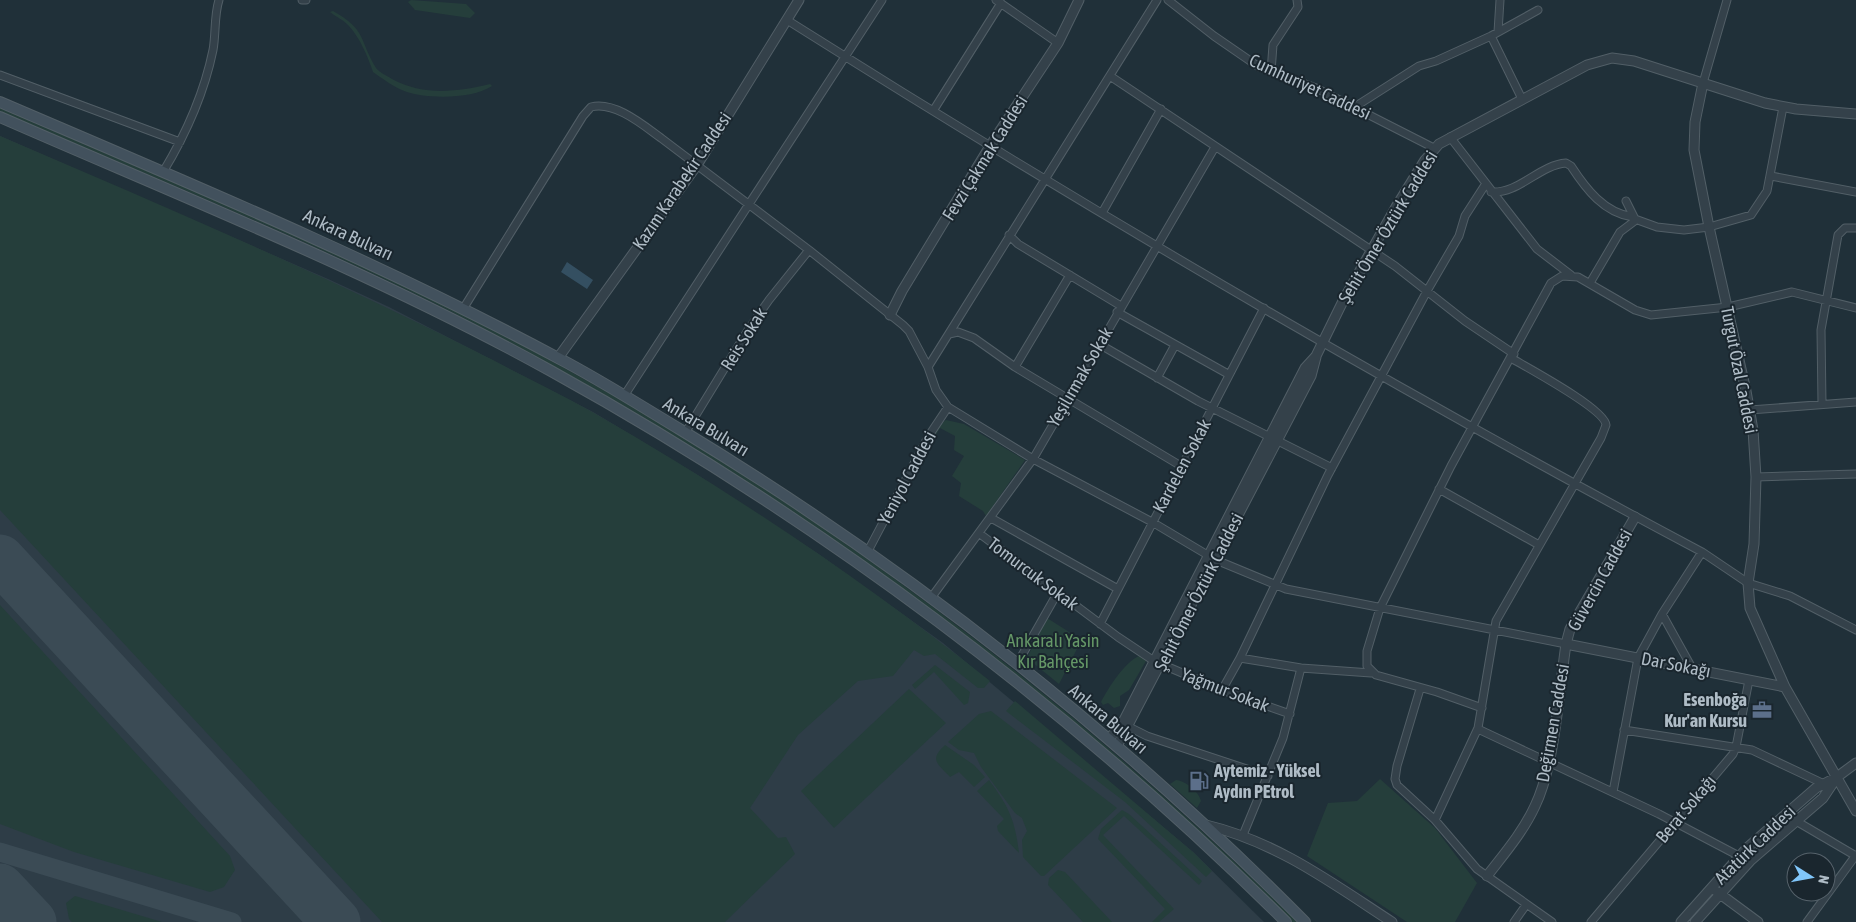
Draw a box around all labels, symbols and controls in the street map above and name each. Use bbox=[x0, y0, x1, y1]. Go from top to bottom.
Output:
street label: Cumhuriyet Caddesi bbox=[1246, 49, 1374, 124]
street label: Fevzi Çakmak Caddesi bbox=[938, 91, 1032, 224]
street label: Kazım Karabekir Caddesi bbox=[628, 108, 735, 253]
street label: Şehit Ömer Öztürk Caddesi bbox=[1334, 147, 1441, 307]
street label: Ankara Bulvarı bbox=[300, 205, 396, 264]
street label: Reis Sokak bbox=[716, 303, 771, 374]
street label: Turgut Özal Caddesi bbox=[1717, 304, 1762, 435]
street label: Yeşilırmak Sokak bbox=[1043, 323, 1117, 430]
street label: Ankara Bulvarı bbox=[659, 393, 753, 460]
street label: Kardelen Sokak bbox=[1148, 415, 1215, 516]
street label: Yeniyol Caddesi bbox=[873, 427, 940, 528]
street label: Şehit Ömer Öztürk Caddesi bbox=[1150, 509, 1248, 674]
street label: Güvercin Caddesi bbox=[1563, 525, 1636, 634]
street label: Tomurcuk Sokak bbox=[984, 533, 1083, 615]
park label: Ankaralı Yasin Kır Bahçesi bbox=[1006, 630, 1100, 672]
street label: Dar Sokağı bbox=[1640, 647, 1713, 682]
street label: Değirmen Caddesi bbox=[1532, 662, 1573, 784]
street label: Yağmur Sokak bbox=[1178, 663, 1272, 716]
street label: Ankara Bulvarı bbox=[1065, 680, 1152, 758]
place label: Esenboğa Kur'an Kursu bbox=[1664, 689, 1747, 731]
office icon: Esenboğa Kur'an Kursu bbox=[1751, 699, 1773, 721]
place label: Aytemiz - Yüksel Aydın PEtrol bbox=[1213, 760, 1321, 802]
fuel station icon: Aytemiz - Yüksel Aydın PEtrol bbox=[1188, 770, 1210, 792]
street label: Berat Sokağı bbox=[1651, 771, 1720, 847]
street label: Atatürk Caddesi bbox=[1710, 801, 1799, 888]
north arrow bbox=[1786, 852, 1836, 902]
text: N bbox=[1815, 874, 1832, 885]

